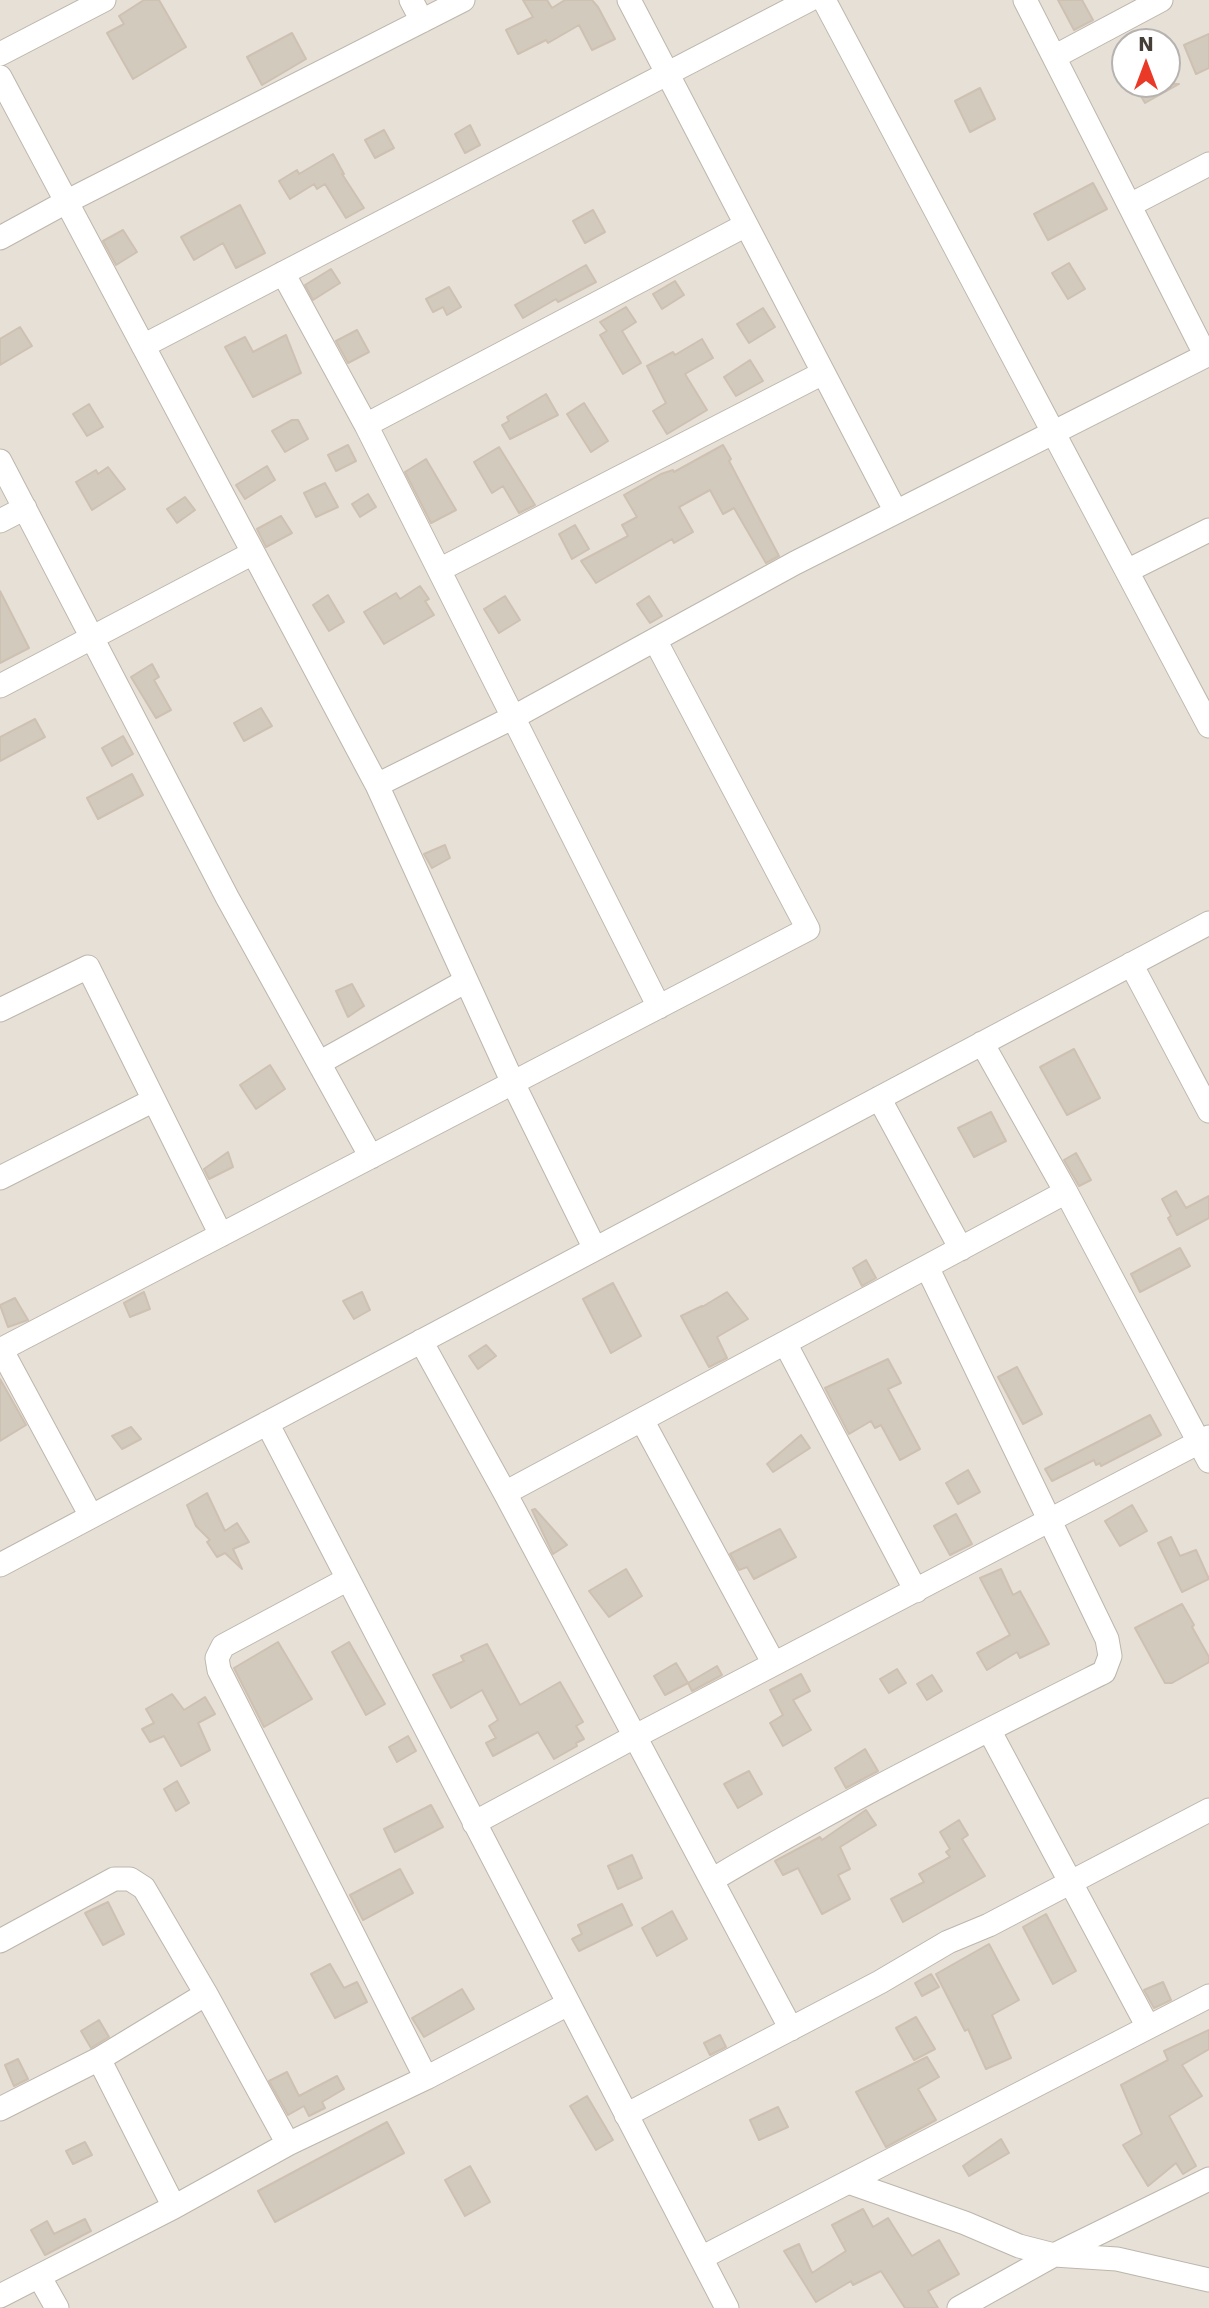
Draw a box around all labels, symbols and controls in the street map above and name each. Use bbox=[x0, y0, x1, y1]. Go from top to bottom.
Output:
north arrow bbox=[1111, 28, 1181, 98]
text: N bbox=[1138, 33, 1154, 55]

